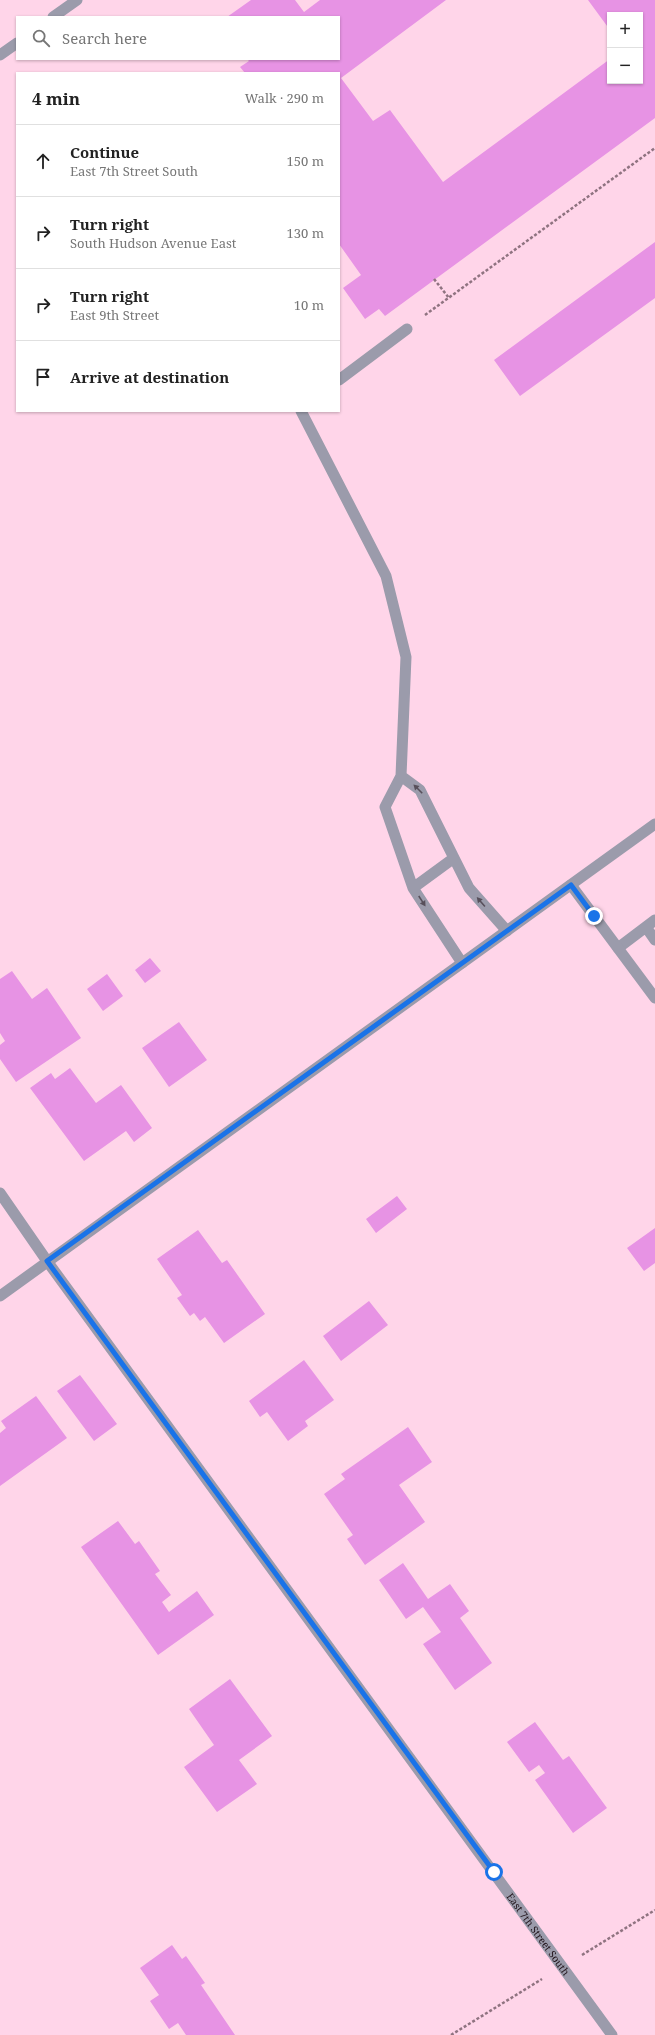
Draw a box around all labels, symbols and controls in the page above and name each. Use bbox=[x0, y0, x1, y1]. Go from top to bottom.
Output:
map controls bbox=[607, 12, 643, 84]
button: + bbox=[607, 12, 643, 48]
search box bbox=[16, 16, 340, 60]
icon: search bbox=[30, 27, 52, 49]
text: Search here bbox=[62, 28, 147, 48]
button: − bbox=[607, 48, 643, 84]
text: 4 min bbox=[32, 87, 80, 110]
text: Walk · 290 m bbox=[245, 89, 324, 107]
text: Continue bbox=[70, 142, 139, 162]
icon: ahead bbox=[32, 150, 54, 172]
text: 150 m bbox=[287, 152, 324, 170]
text: East 7th Street South bbox=[70, 162, 198, 180]
text: Turn right bbox=[70, 214, 149, 234]
icon: right bbox=[32, 222, 54, 244]
text: 130 m bbox=[287, 224, 324, 242]
text: South Hudson Avenue East bbox=[70, 234, 236, 252]
text: Turn right bbox=[70, 286, 149, 306]
icon: right bbox=[32, 294, 54, 316]
text: 10 m bbox=[294, 296, 324, 314]
text: East 9th Street bbox=[70, 306, 159, 324]
icon: arrive bbox=[32, 366, 54, 388]
text: Arrive at destination bbox=[70, 367, 229, 387]
one-way arrow bbox=[413, 784, 422, 794]
one-way arrow bbox=[418, 896, 426, 906]
one-way arrow bbox=[476, 897, 485, 907]
route end bbox=[585, 907, 603, 925]
route start bbox=[485, 1863, 503, 1881]
street label: East 7th Street South bbox=[504, 1890, 573, 1979]

